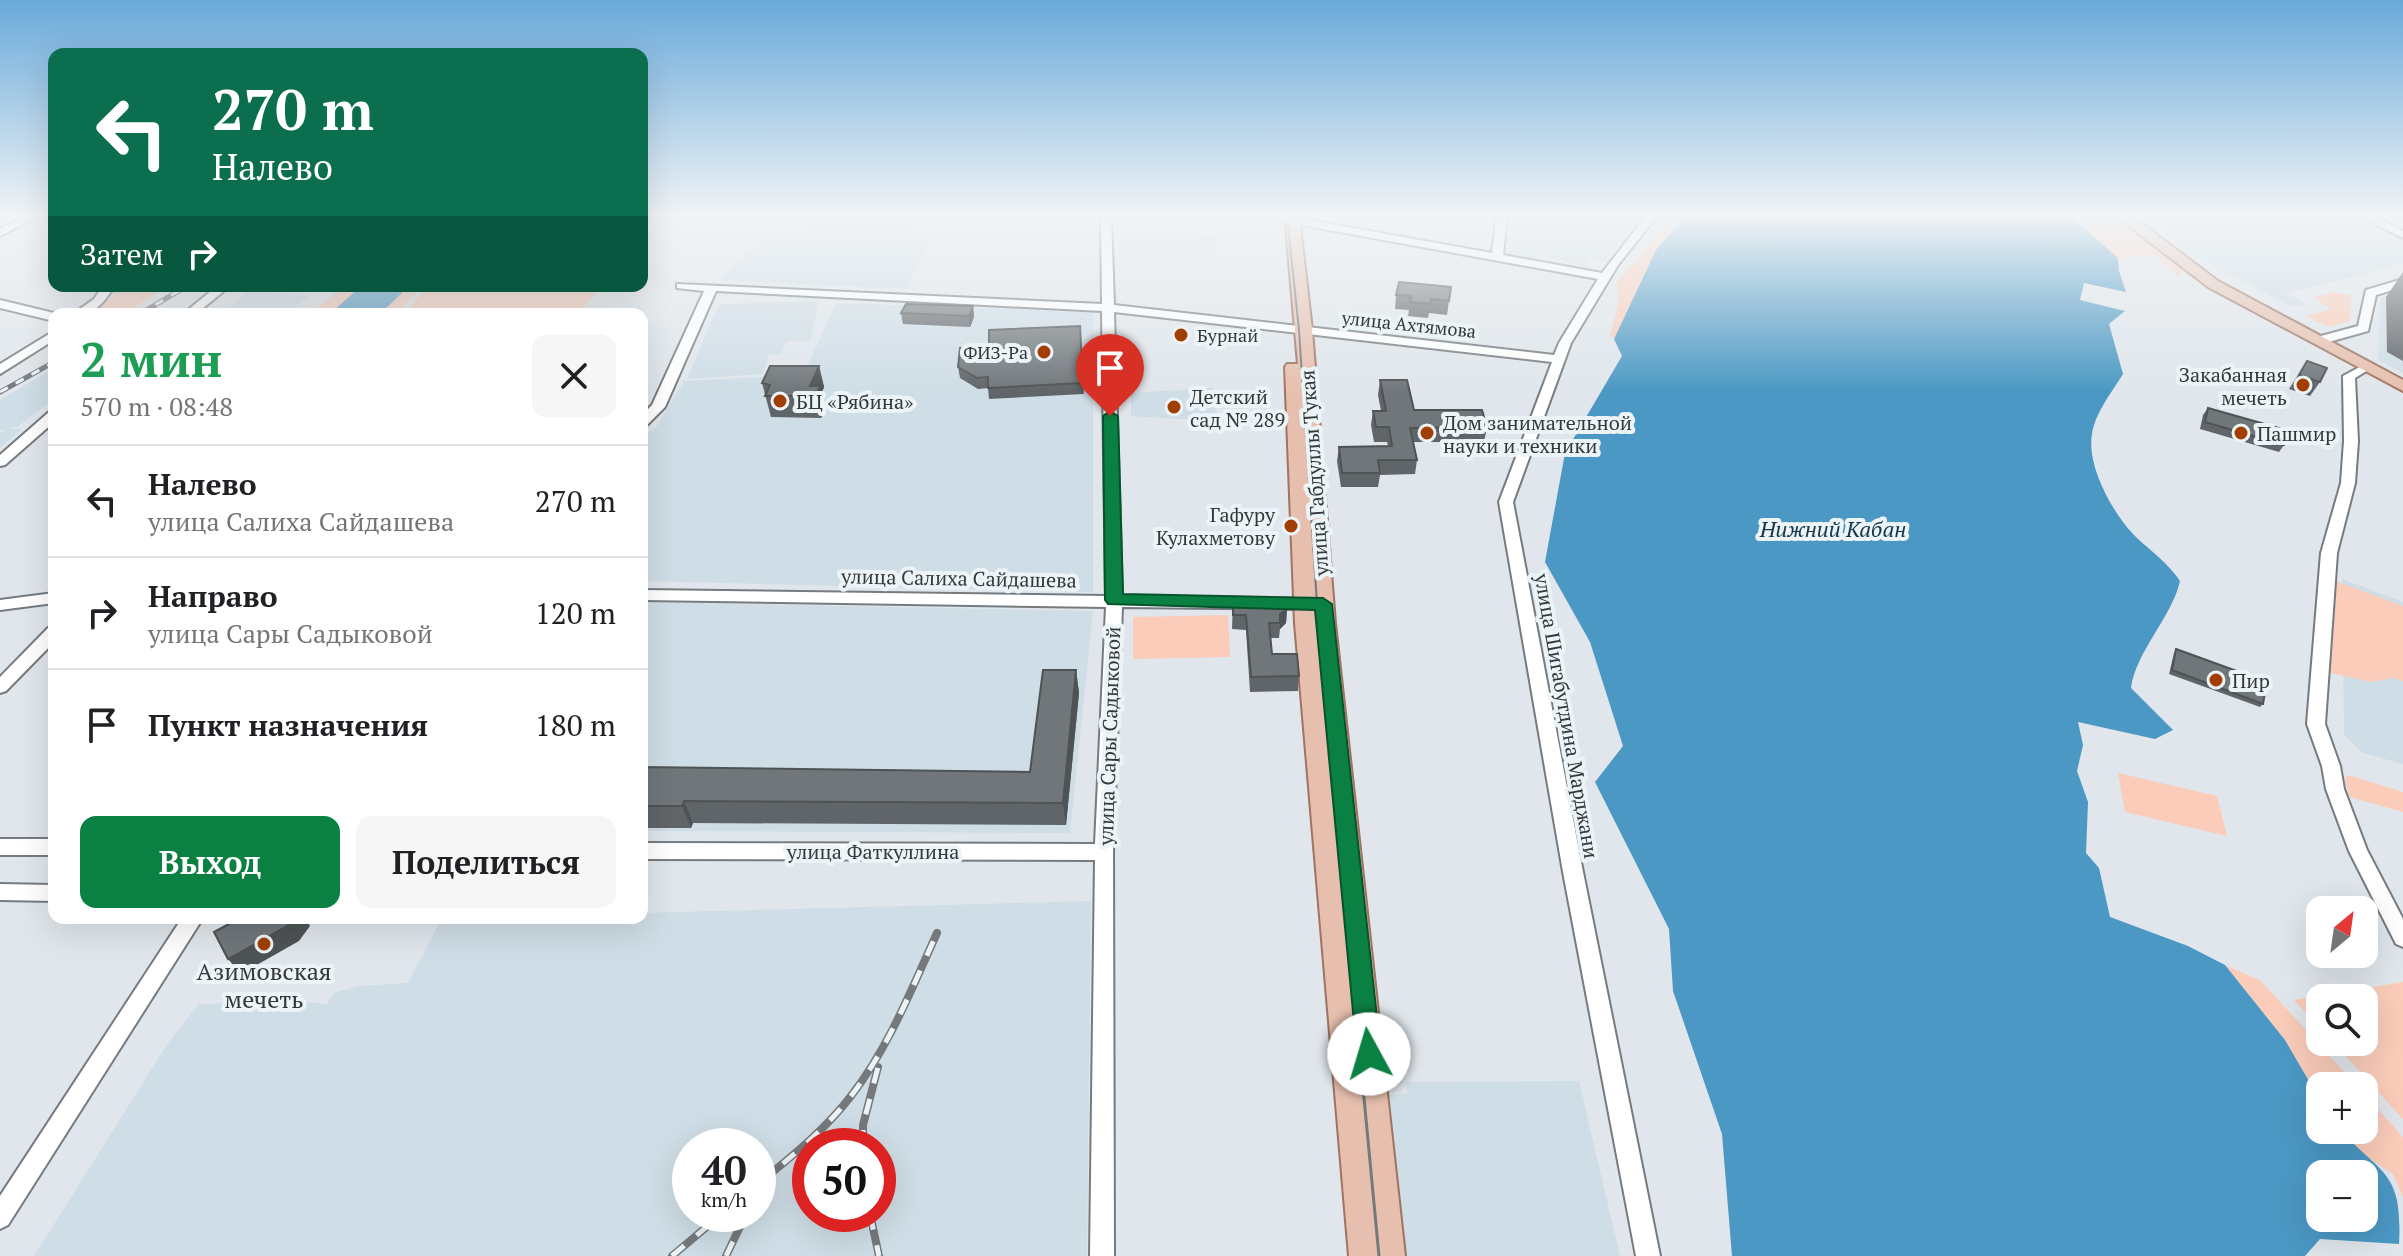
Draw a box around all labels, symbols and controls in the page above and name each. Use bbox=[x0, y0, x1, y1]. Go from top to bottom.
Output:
text: 270 m bbox=[212, 72, 374, 146]
icon: left bbox=[80, 80, 184, 184]
text: Налево bbox=[212, 143, 333, 190]
icon: right bbox=[180, 232, 224, 276]
text: Затем bbox=[80, 234, 164, 274]
street label: улица Ахтямова bbox=[1340, 305, 1477, 343]
place label: Бурнай bbox=[1197, 323, 1258, 347]
marker: Бурнай bbox=[1172, 326, 1190, 344]
text: 2 мин bbox=[80, 327, 222, 391]
button: close bbox=[532, 334, 616, 418]
pin bbox=[1076, 334, 1144, 416]
place label: ФИЗ-Ра bbox=[963, 340, 1028, 364]
marker: ФИЗ-Ра bbox=[1035, 343, 1053, 361]
icon: arrive bbox=[1088, 346, 1132, 390]
place label: Закабанная мечеть bbox=[2179, 361, 2287, 411]
street label: улица Габдуллы Тукая bbox=[1293, 369, 1335, 578]
marker: Закабанная мечеть bbox=[2294, 376, 2312, 394]
place label: Детский сад № 289 bbox=[1190, 383, 1285, 433]
place label: БЦ «Рябина» bbox=[796, 388, 913, 415]
text: 570 m · 08:48 bbox=[80, 389, 233, 423]
marker: БЦ «Рябина» bbox=[771, 392, 789, 410]
marker: Детский сад № 289 bbox=[1165, 398, 1183, 416]
place label: Дом занимательной науки и техники bbox=[1443, 409, 1632, 459]
place label: Пашмир bbox=[2257, 420, 2336, 447]
marker: Дом занимательной науки и техники bbox=[1418, 424, 1436, 442]
marker: Пашмир bbox=[2232, 424, 2250, 442]
text: Налево bbox=[148, 464, 257, 504]
icon: left bbox=[80, 479, 124, 523]
text: 270 m bbox=[535, 481, 616, 521]
place label: Гафуру Кулахметову bbox=[1156, 501, 1276, 551]
text: улица Салиха Сайдашева bbox=[148, 504, 454, 538]
water label: Нижний Кабан bbox=[1759, 514, 1906, 543]
marker: Гафуру Кулахметову bbox=[1282, 517, 1300, 535]
street label: улица Салиха Сайдашева bbox=[840, 562, 1077, 594]
street label: улица Шигабутдина Марджани bbox=[1528, 570, 1605, 861]
text: Направо bbox=[148, 576, 278, 616]
icon: right bbox=[80, 591, 124, 635]
text: 120 m bbox=[535, 593, 616, 633]
text: улица Сары Садыковой bbox=[148, 616, 433, 650]
street label: улица Сары Садыковой bbox=[1092, 626, 1126, 847]
place label: Пир bbox=[2232, 667, 2270, 694]
marker: Пир bbox=[2207, 671, 2225, 689]
icon: arrive bbox=[80, 703, 124, 747]
text: Пункт назначения bbox=[148, 705, 428, 745]
text: 180 m bbox=[535, 705, 616, 745]
button: Выход bbox=[80, 816, 340, 908]
button: Поделиться bbox=[356, 816, 616, 908]
street label: улица Фаткуллина bbox=[786, 838, 959, 865]
north arrow bbox=[2306, 896, 2378, 968]
map controls bbox=[2306, 896, 2378, 1232]
marker: Азимовская мечеть bbox=[255, 935, 273, 953]
place label: Азимовская мечеть bbox=[196, 955, 332, 1015]
button: search bbox=[2306, 984, 2378, 1056]
position arrow bbox=[1327, 1012, 1411, 1096]
button: + bbox=[2306, 1072, 2378, 1144]
speed limit sign: 50 bbox=[792, 1128, 896, 1232]
text: 40 bbox=[701, 1143, 747, 1196]
button: − bbox=[2306, 1160, 2378, 1232]
text: km/h bbox=[701, 1186, 747, 1213]

